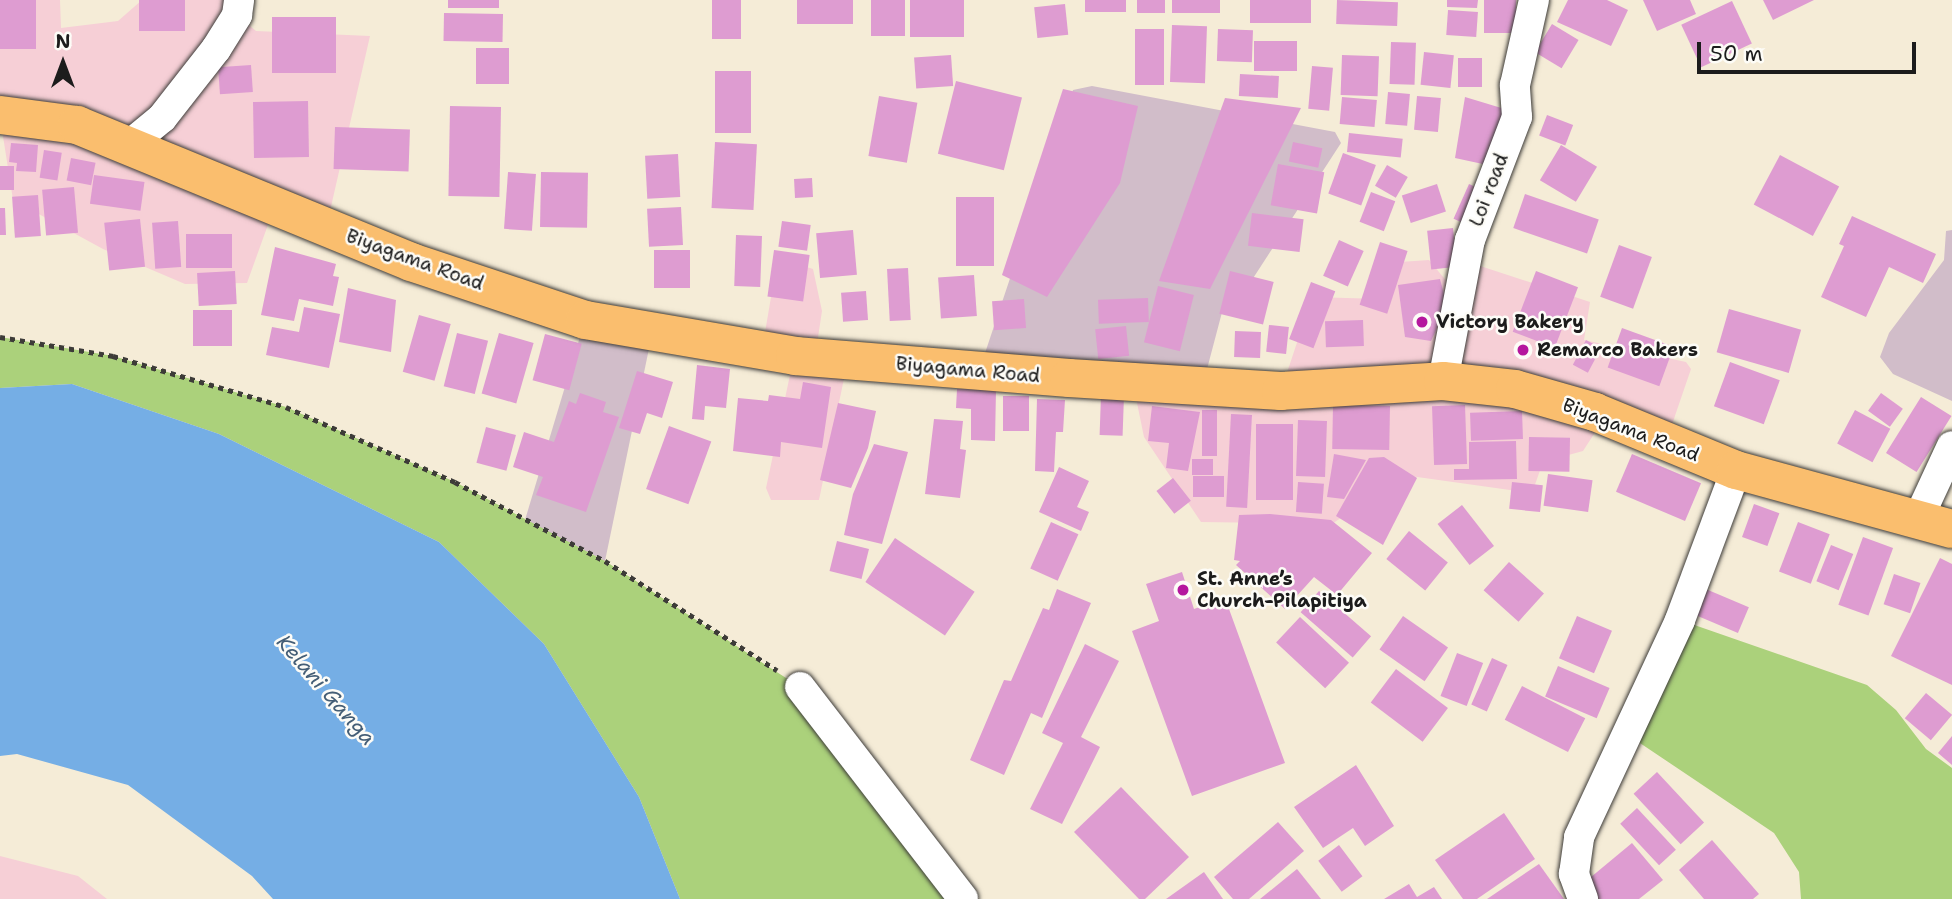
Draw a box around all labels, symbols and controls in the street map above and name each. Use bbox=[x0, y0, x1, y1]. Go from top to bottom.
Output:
north arrow bbox=[28, 28, 98, 98]
scale bar bbox=[1700, 28, 1919, 72]
text: N bbox=[55, 29, 71, 54]
text: 50 m bbox=[1710, 40, 1763, 68]
street label: Loi road bbox=[1465, 150, 1513, 230]
street label: Biyagama Road bbox=[343, 225, 487, 295]
place label: Victory Bakery bbox=[1436, 311, 1584, 333]
marker: Victory Bakery bbox=[1414, 314, 1430, 330]
place label: Remarco Bakers bbox=[1537, 339, 1698, 361]
marker: Remarco Bakers bbox=[1515, 342, 1531, 358]
street label: Biyagama Road bbox=[895, 352, 1041, 388]
street label: Biyagama Road bbox=[1559, 393, 1703, 467]
place label: St. Anne’s Church-Pilapitiya bbox=[1197, 568, 1367, 612]
marker: St. Anne’s Church-Pilapitiya bbox=[1175, 582, 1191, 598]
water label: Kelani Ganga bbox=[271, 630, 381, 750]

